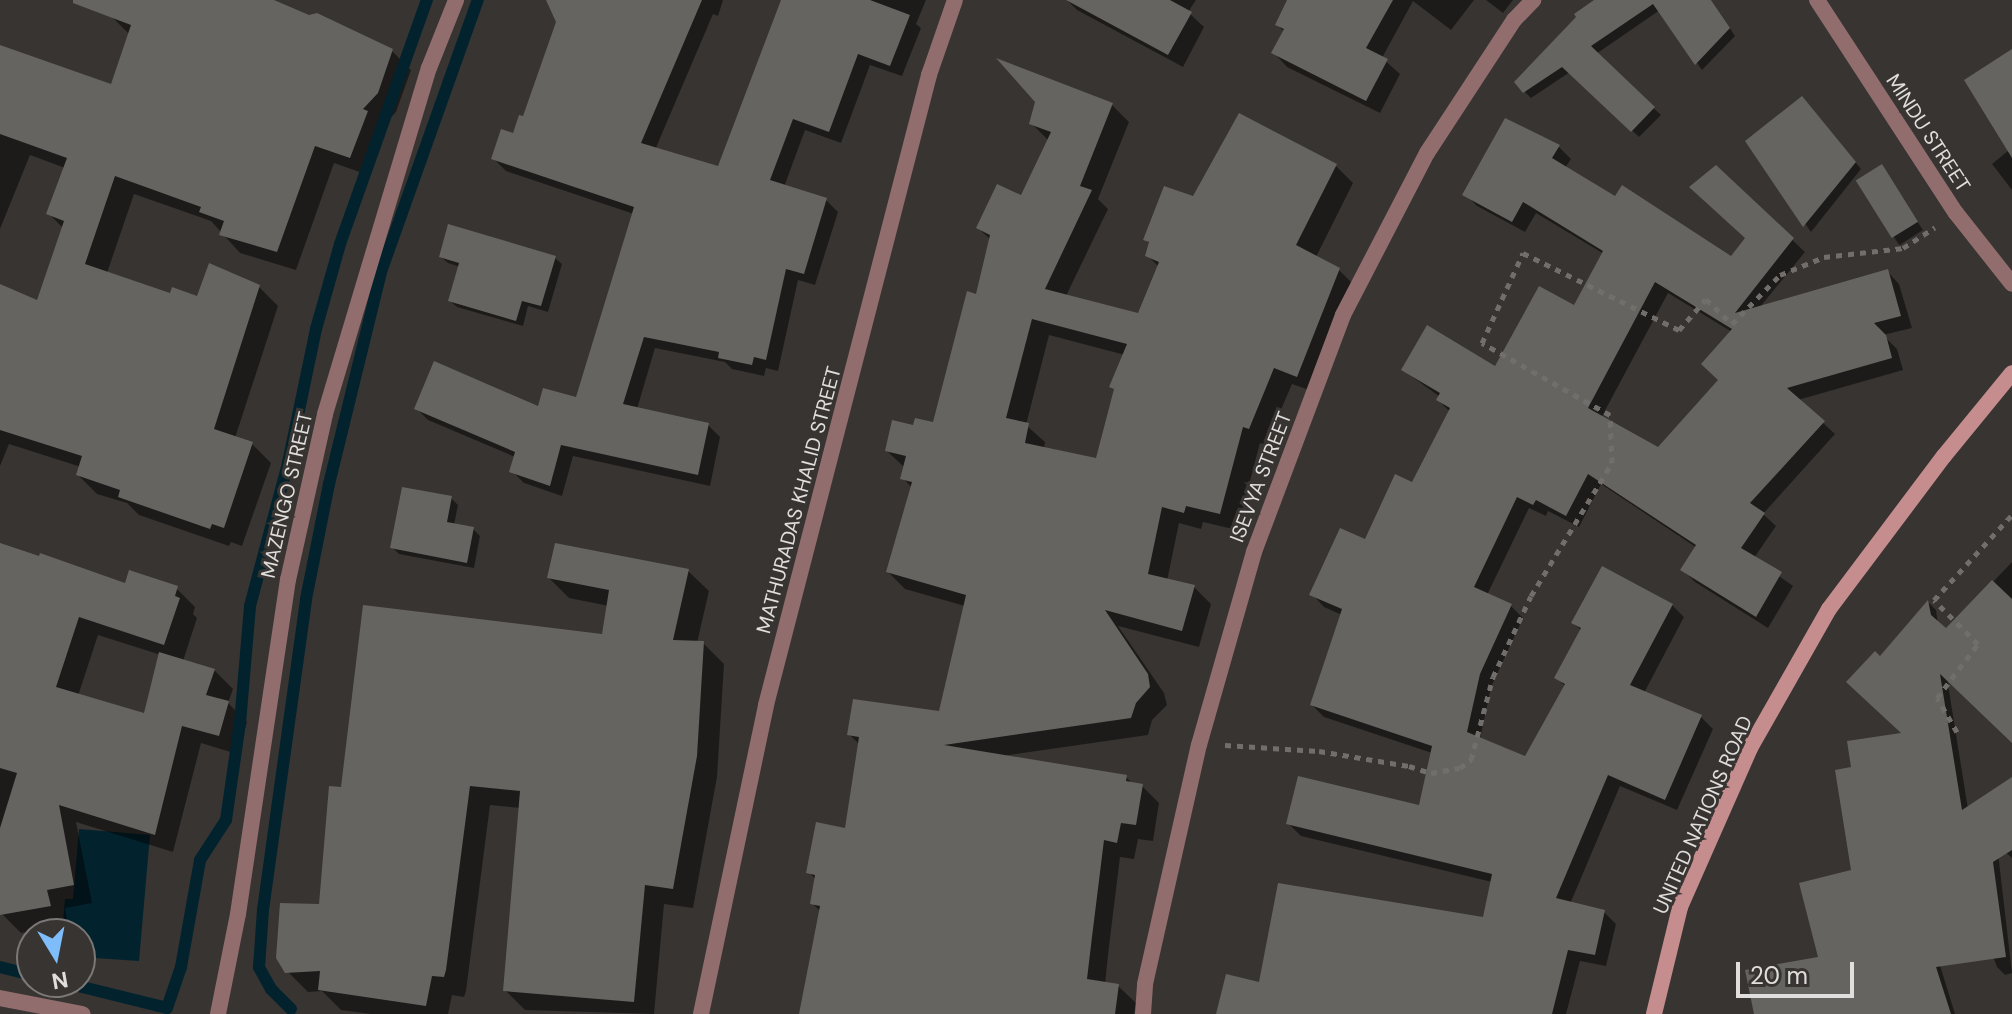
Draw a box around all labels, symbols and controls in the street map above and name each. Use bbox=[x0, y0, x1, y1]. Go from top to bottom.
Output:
street label: MINDU STREET bbox=[1881, 70, 1975, 196]
street label: MATHURADAS KHALID STREET bbox=[752, 364, 846, 636]
street label: ISEVYA STREET bbox=[1225, 408, 1297, 546]
street label: MAZENGO STREET bbox=[256, 409, 318, 581]
street label: UNITED NATIONS ROAD bbox=[1648, 712, 1758, 918]
north arrow bbox=[16, 918, 96, 998]
scale bar bbox=[1740, 946, 1858, 996]
text: 20 m bbox=[1750, 960, 1808, 991]
text: N bbox=[49, 964, 70, 996]

